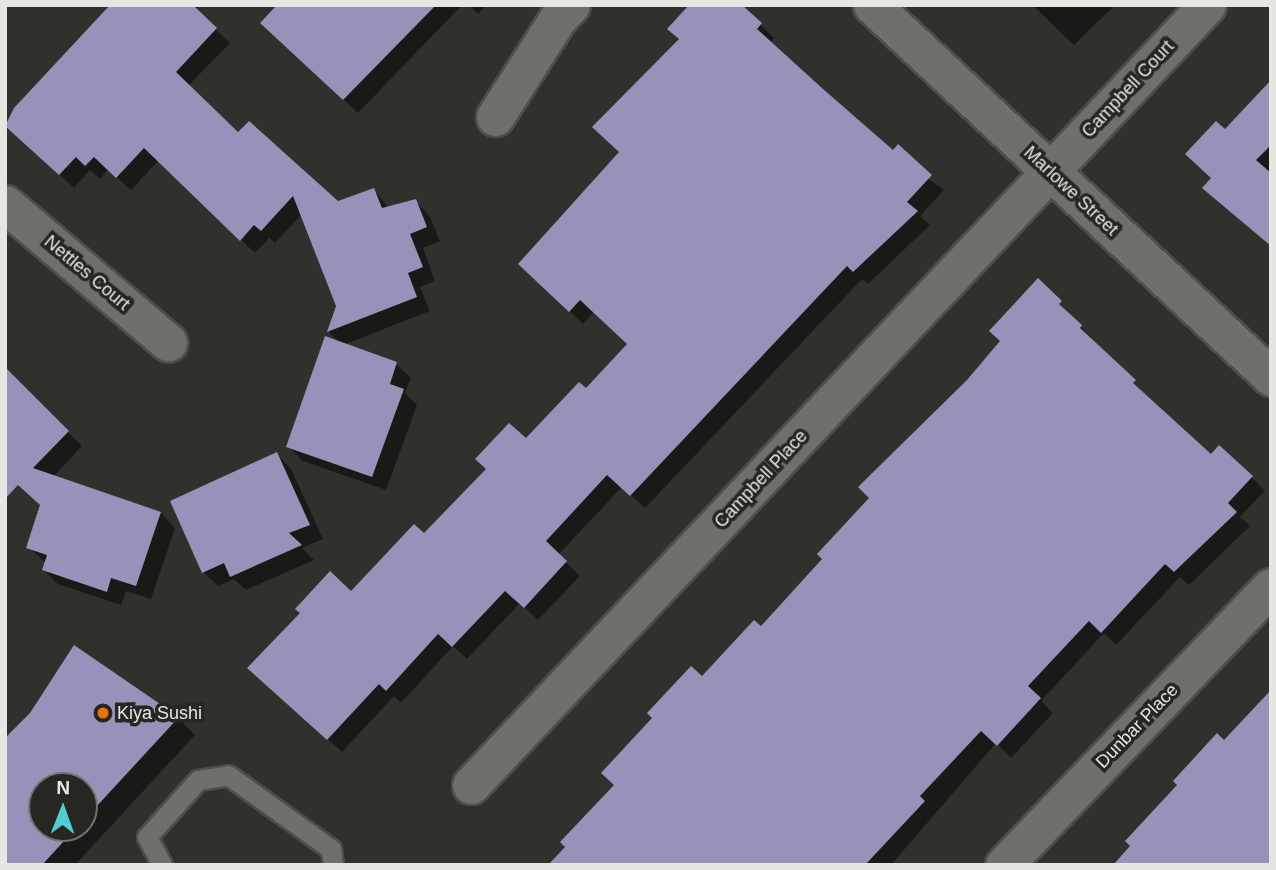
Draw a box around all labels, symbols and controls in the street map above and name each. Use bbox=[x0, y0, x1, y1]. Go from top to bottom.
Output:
street label: Campbell Court bbox=[1077, 36, 1179, 142]
street label: Marlowe Street bbox=[1019, 142, 1123, 240]
street label: Nettles Court bbox=[40, 231, 134, 315]
street label: Campbell Place bbox=[710, 426, 812, 532]
street label: Dunbar Place bbox=[1091, 679, 1183, 773]
place label: Kiya Sushi bbox=[117, 702, 202, 724]
marker: Kiya Sushi bbox=[95, 705, 111, 721]
north arrow bbox=[28, 772, 98, 842]
text: N bbox=[56, 777, 70, 798]

